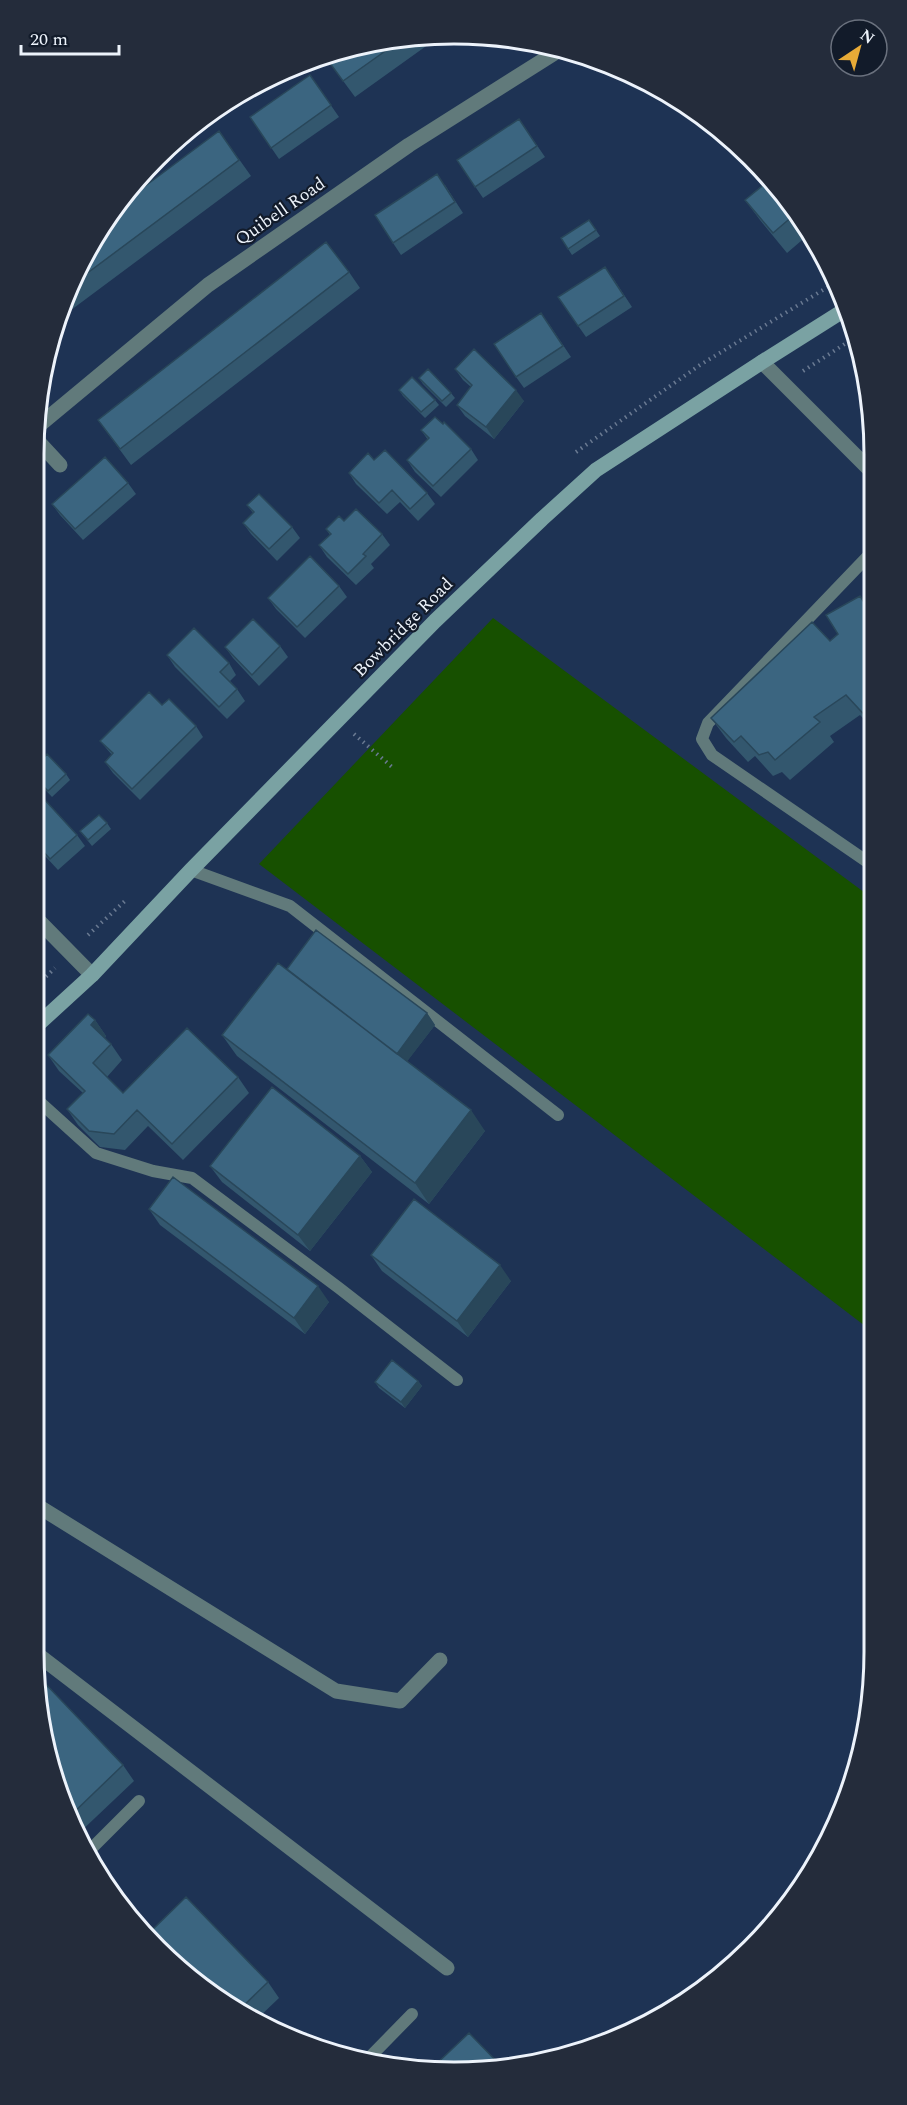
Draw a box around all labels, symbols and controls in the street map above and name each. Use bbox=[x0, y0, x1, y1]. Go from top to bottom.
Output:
scale bar bbox=[21, 18, 118, 56]
north arrow bbox=[829, 18, 889, 78]
text: N bbox=[855, 23, 880, 50]
text: 20 m bbox=[30, 26, 68, 53]
street label: Quibell Road bbox=[230, 170, 331, 253]
street label: Bowbridge Road bbox=[347, 571, 459, 683]

